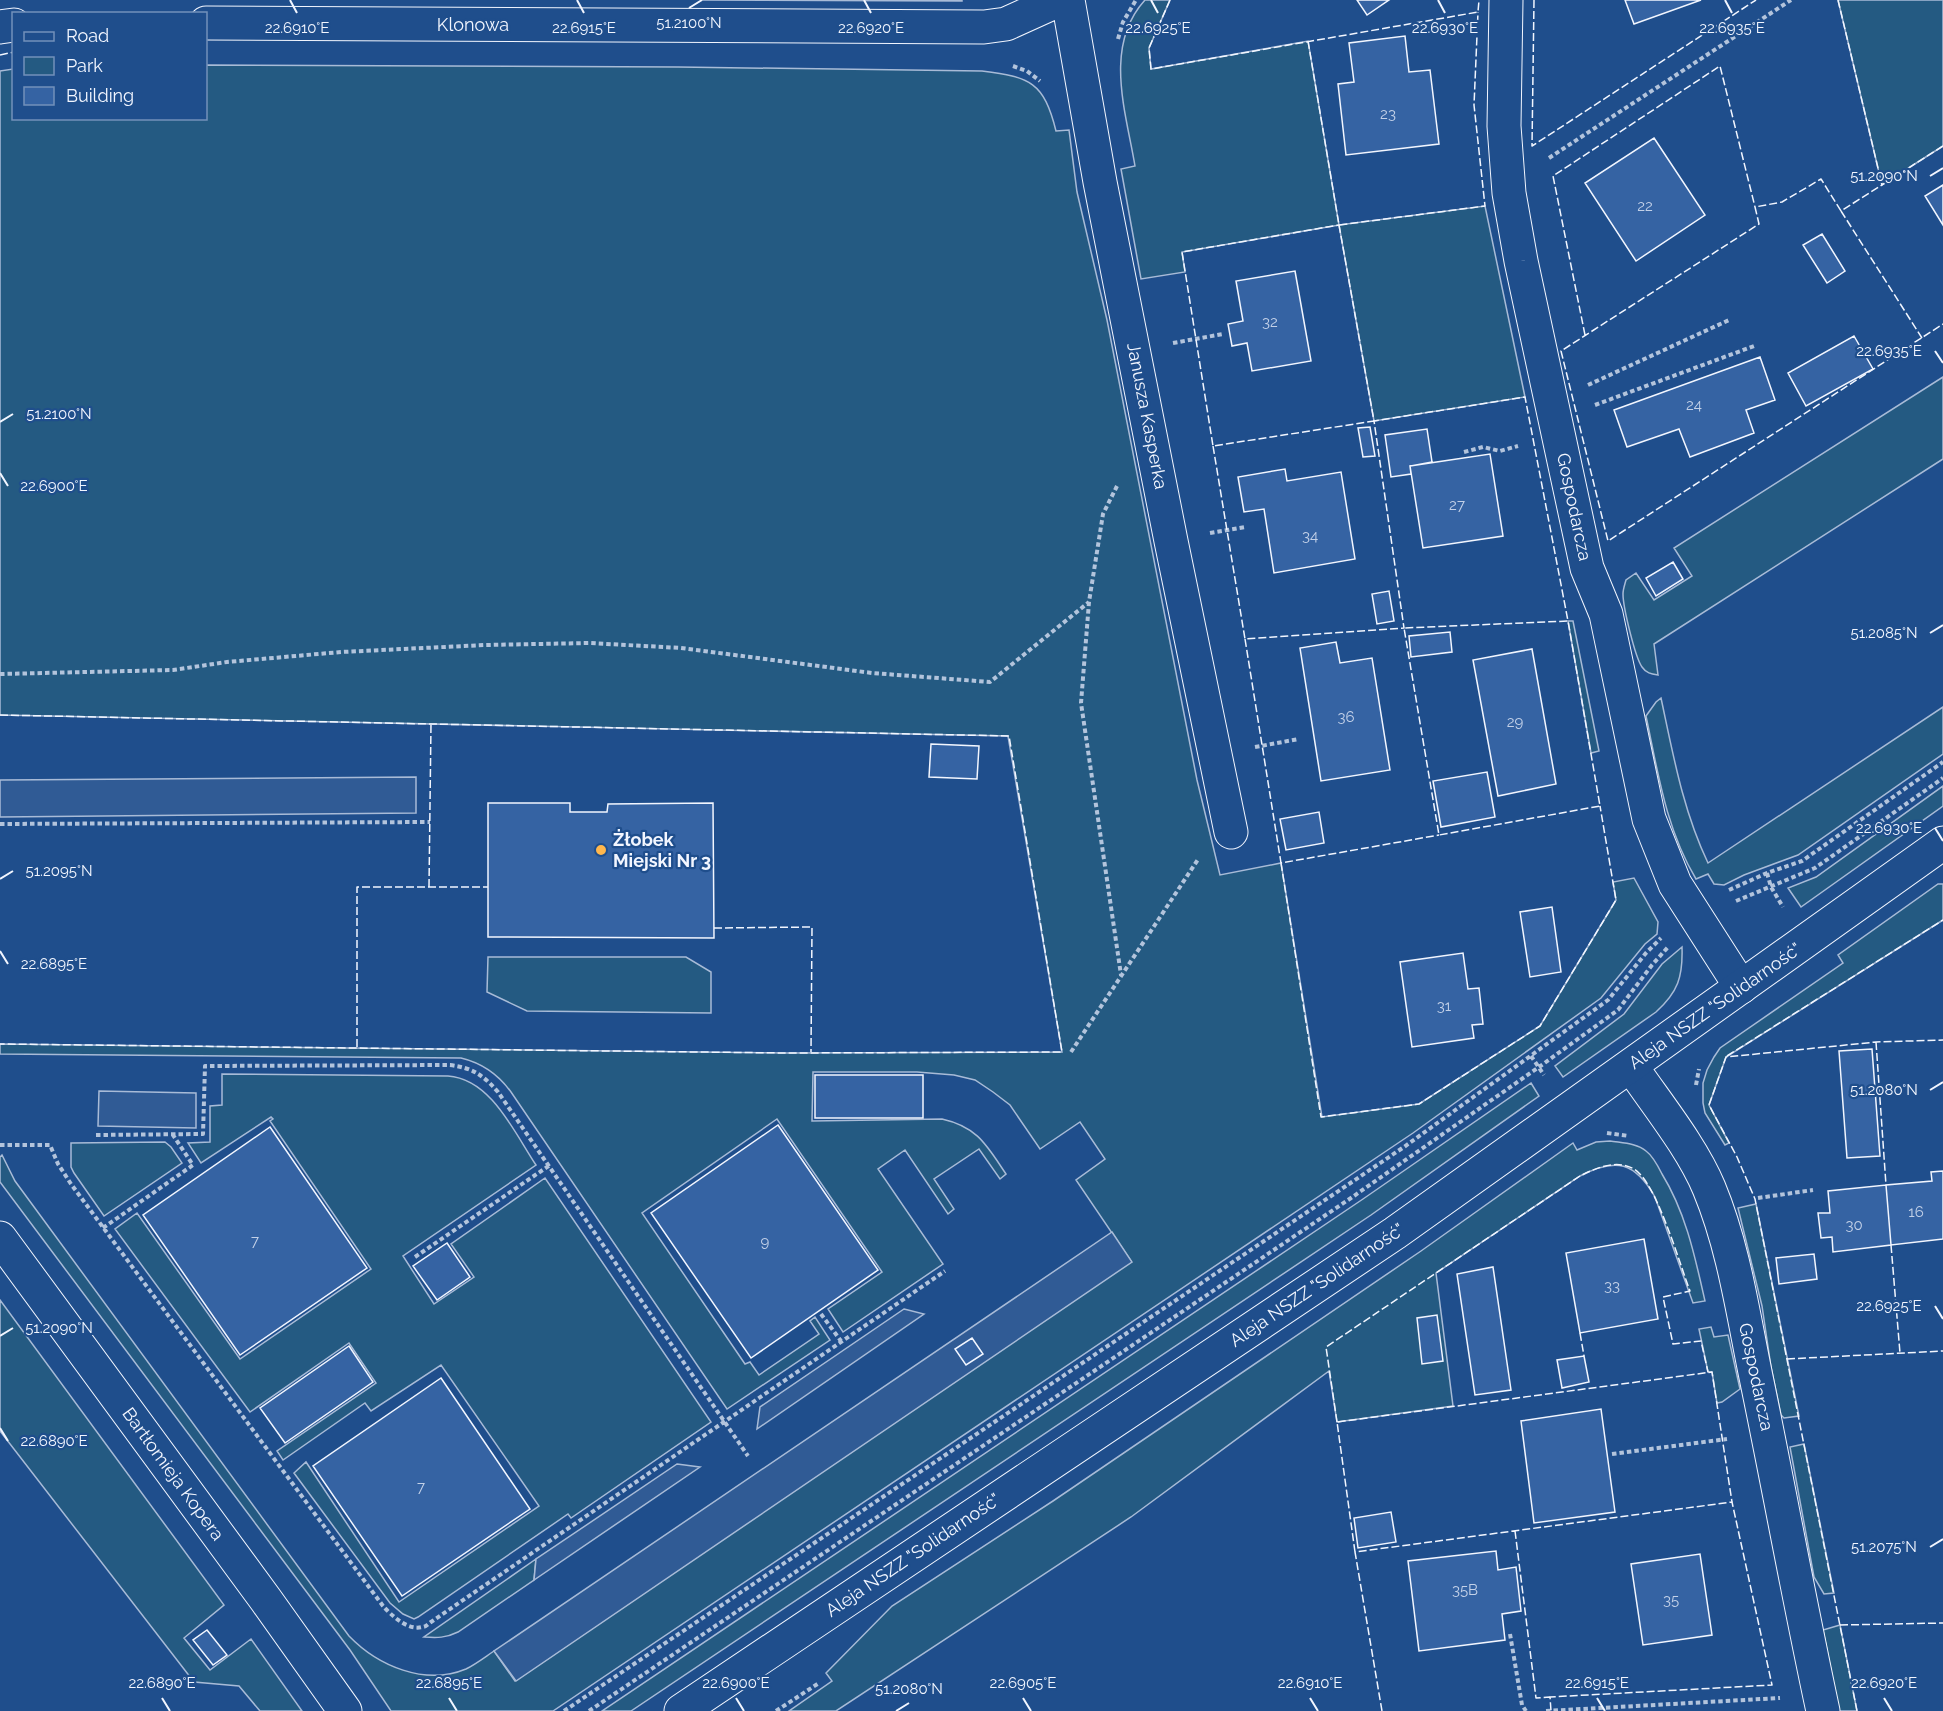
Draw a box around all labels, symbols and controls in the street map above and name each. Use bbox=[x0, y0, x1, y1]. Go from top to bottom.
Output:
legend bbox=[12, 12, 207, 120]
street label: Klonowa bbox=[437, 14, 509, 35]
text: 51.2100°N bbox=[656, 14, 722, 32]
text: 22.6910°E bbox=[265, 19, 329, 37]
text: 22.6915°E bbox=[552, 19, 616, 37]
text: 22.6920°E bbox=[838, 19, 904, 37]
text: 22.6925°E bbox=[1125, 19, 1191, 37]
text: 22.6930°E bbox=[1412, 19, 1478, 37]
text: 22.6935°E bbox=[1699, 19, 1765, 37]
text: Road bbox=[66, 25, 109, 46]
text: Park bbox=[66, 55, 103, 76]
text: Building bbox=[66, 85, 134, 106]
house number: 23 bbox=[1380, 105, 1396, 123]
text: 51.2090°N bbox=[1850, 167, 1918, 185]
house number: 22 bbox=[1637, 197, 1653, 215]
house number: 32 bbox=[1262, 313, 1278, 331]
street label: Janusza Kasperka bbox=[1123, 341, 1172, 491]
text: 22.6935°E bbox=[1856, 342, 1922, 360]
house number: 24 bbox=[1686, 396, 1702, 414]
text: 51.2100°N bbox=[26, 405, 92, 423]
street label: Gospodarcza bbox=[1553, 451, 1596, 563]
text: 22.6900°E bbox=[20, 477, 88, 495]
house number: 27 bbox=[1449, 496, 1465, 514]
house number: 34 bbox=[1302, 527, 1318, 545]
text: 51.2085°N bbox=[1850, 624, 1918, 642]
house number: 36 bbox=[1337, 708, 1355, 726]
house number: 29 bbox=[1507, 713, 1524, 731]
text: 22.6930°E bbox=[1856, 819, 1922, 837]
place label: Żłobek Miejski Nr 3 bbox=[613, 829, 711, 871]
marker: Żłobek Miejski Nr 3 bbox=[594, 843, 608, 857]
text: 51.2095°N bbox=[26, 862, 92, 880]
street label: Aleja NSZZ "Solidarność" bbox=[1624, 938, 1805, 1073]
text: 22.6895°E bbox=[21, 955, 87, 973]
house number: 31 bbox=[1437, 997, 1452, 1015]
text: 51.2080°N bbox=[1850, 1081, 1918, 1099]
house number: 16 bbox=[1908, 1203, 1924, 1221]
house number: 30 bbox=[1845, 1216, 1863, 1234]
street label: Aleja NSZZ "Solidarność" bbox=[1226, 1218, 1408, 1351]
house number: 7 bbox=[251, 1232, 259, 1250]
house number: 9 bbox=[761, 1233, 770, 1251]
house number: 33 bbox=[1604, 1277, 1620, 1295]
text: 22.6925°E bbox=[1856, 1297, 1922, 1315]
text: 51.2090°N bbox=[25, 1319, 93, 1337]
street label: Gospodarcza bbox=[1735, 1321, 1778, 1433]
street label: Bartłomieja Kopera bbox=[118, 1403, 229, 1544]
text: 22.6890°E bbox=[20, 1432, 88, 1450]
house number: 7 bbox=[417, 1478, 425, 1496]
street label: Aleja NSZZ "Solidarność" bbox=[822, 1488, 1004, 1621]
text: 51.2075°N bbox=[1851, 1538, 1917, 1556]
house number: 35B bbox=[1452, 1581, 1478, 1599]
house number: 35 bbox=[1663, 1591, 1679, 1609]
text: 22.6890°E bbox=[128, 1674, 196, 1692]
text: 22.6895°E bbox=[416, 1674, 482, 1692]
text: 22.6900°E bbox=[702, 1674, 770, 1692]
text: 22.6905°E bbox=[990, 1674, 1056, 1692]
text: 22.6910°E bbox=[1278, 1674, 1342, 1692]
text: 22.6915°E bbox=[1565, 1674, 1629, 1692]
text: 22.6920°E bbox=[1851, 1674, 1917, 1692]
text: 51.2080°N bbox=[875, 1680, 943, 1698]

